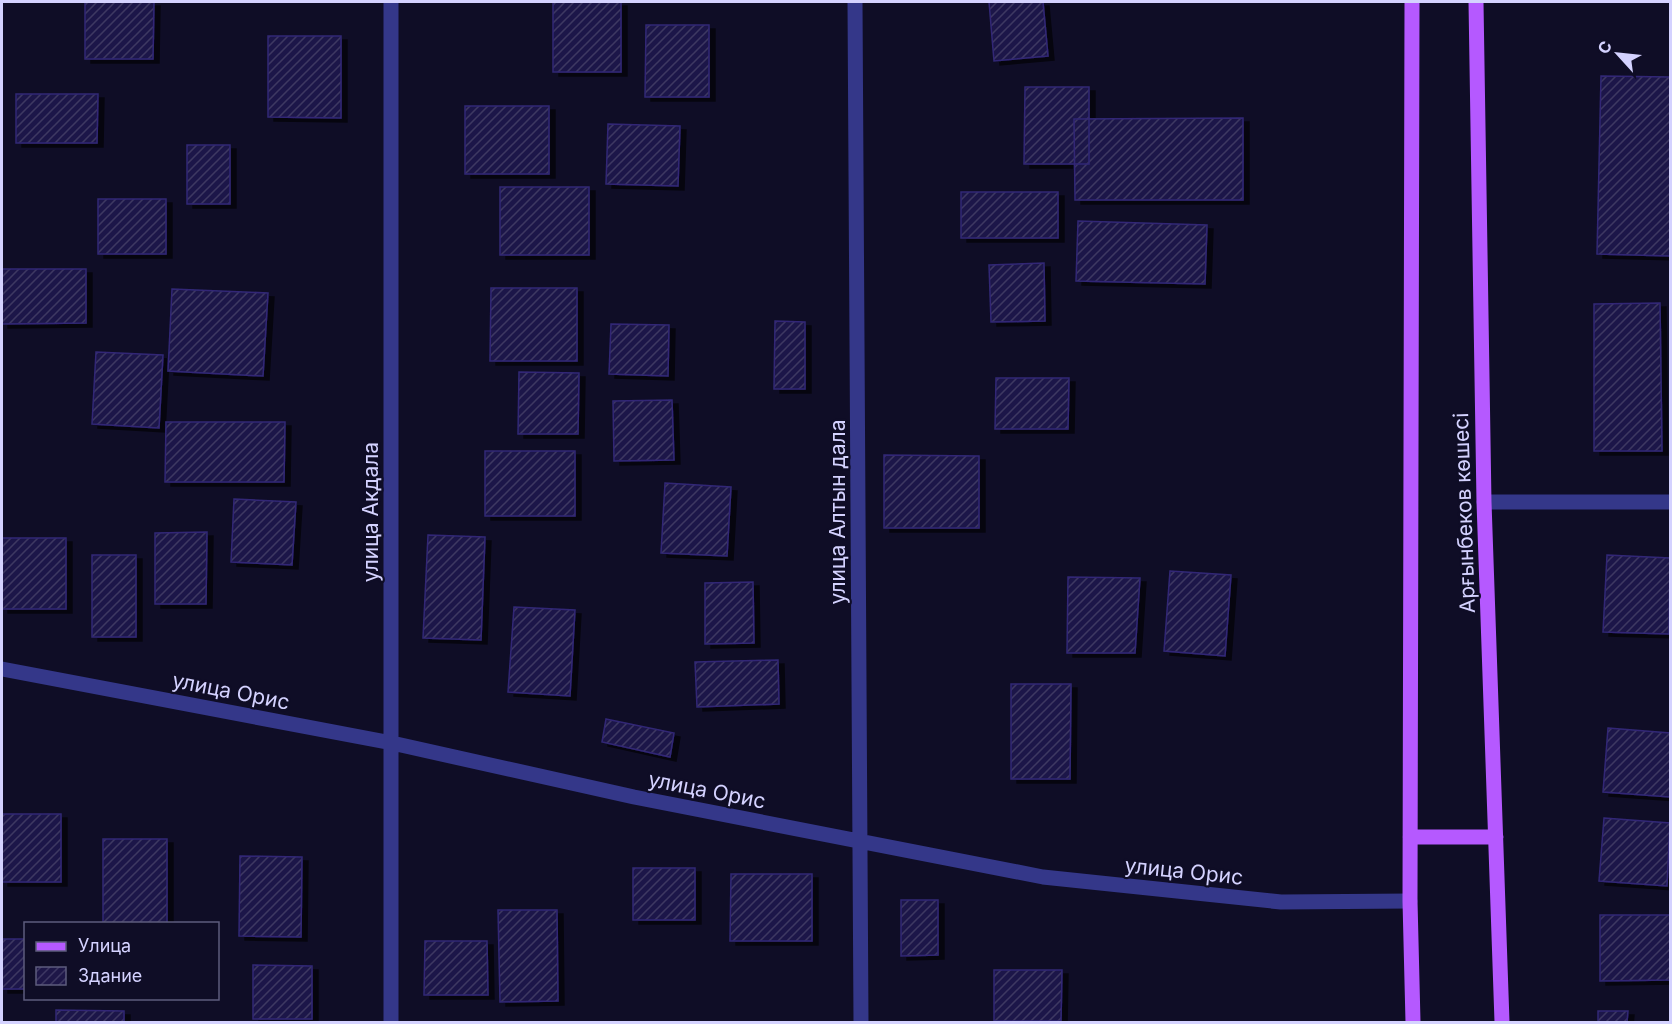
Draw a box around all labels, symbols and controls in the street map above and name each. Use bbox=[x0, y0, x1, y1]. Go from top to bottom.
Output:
north arrow bbox=[1588, 24, 1648, 84]
text: С bbox=[1593, 37, 1616, 57]
street label: Арғынбеков көшесі bbox=[1448, 412, 1480, 614]
street label: улица Алтын дала bbox=[825, 420, 850, 604]
street label: улица Акдала bbox=[358, 442, 383, 582]
street label: улица Орис bbox=[170, 667, 292, 715]
street label: улица Орис bbox=[646, 766, 768, 814]
street label: улица Орис bbox=[1124, 852, 1244, 890]
legend bbox=[24, 922, 219, 1000]
text: Улица bbox=[78, 935, 131, 956]
text: Здание bbox=[78, 965, 142, 986]

